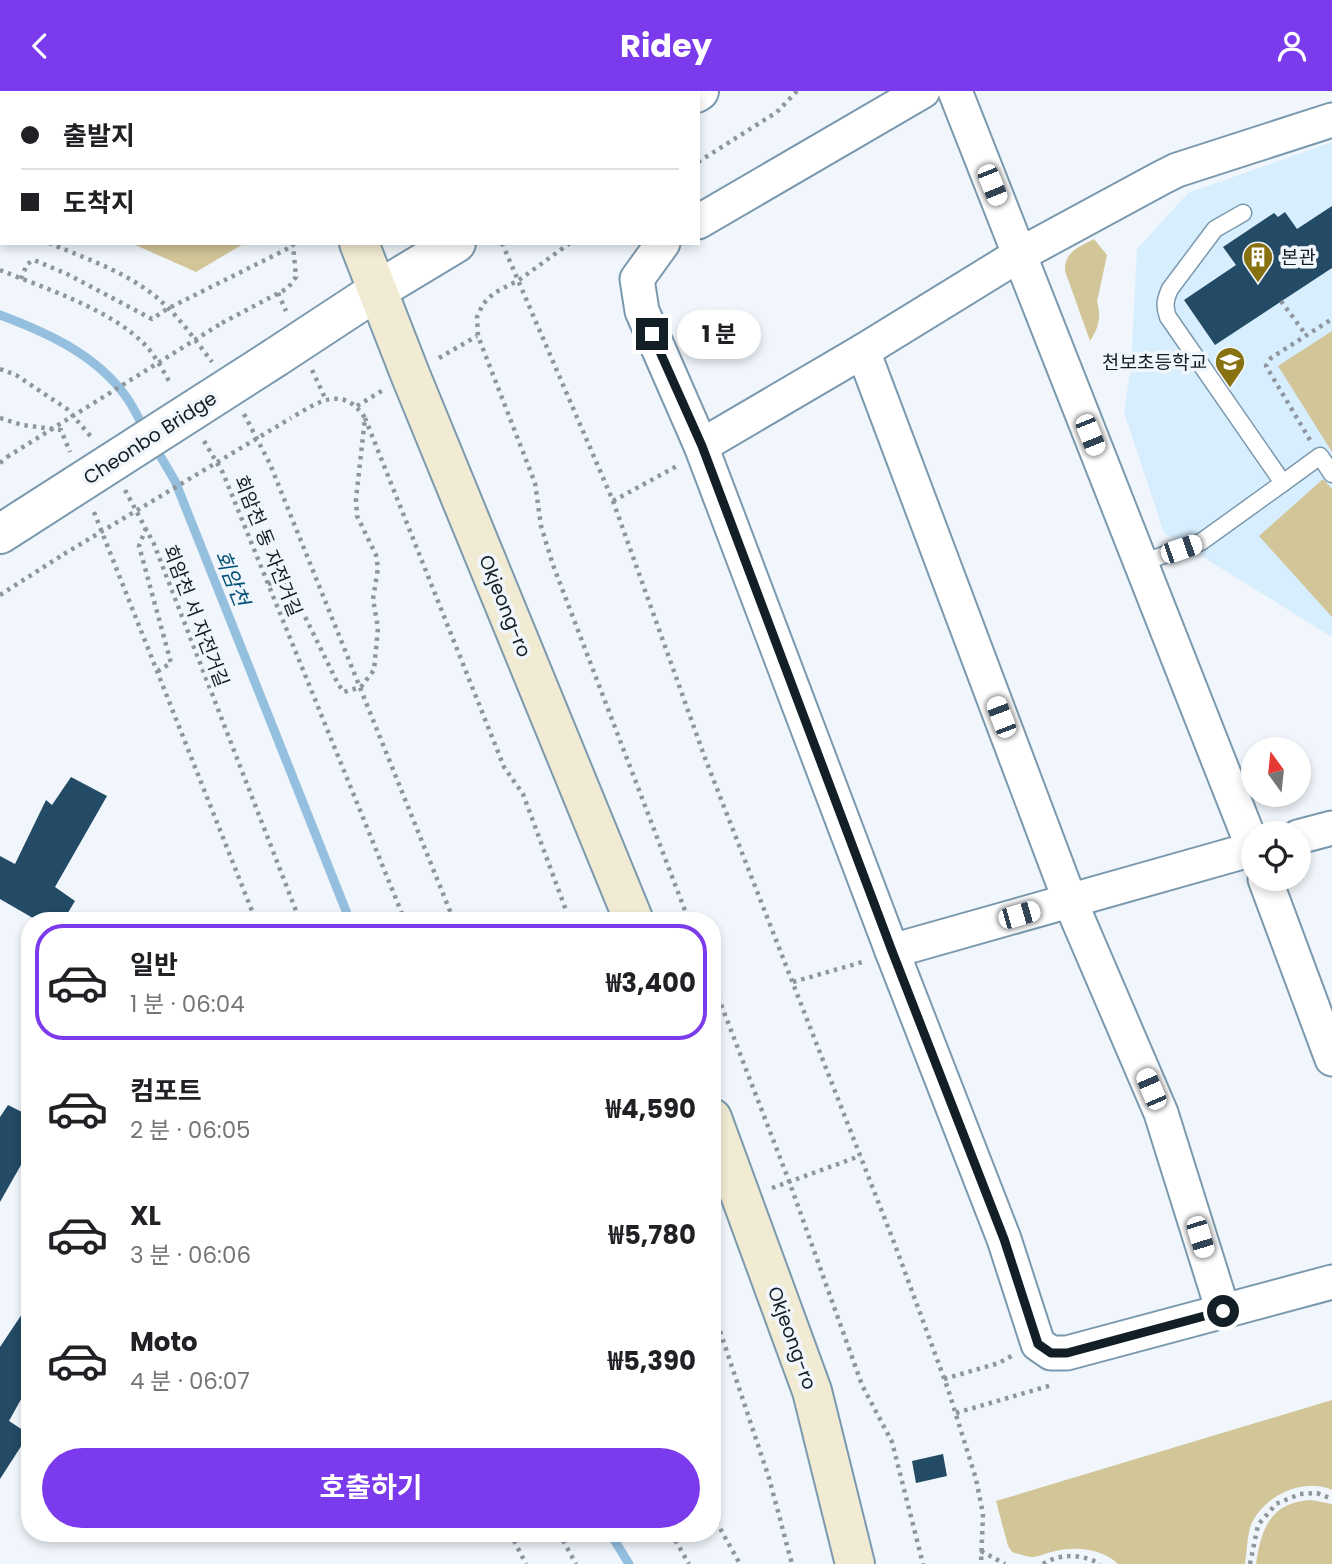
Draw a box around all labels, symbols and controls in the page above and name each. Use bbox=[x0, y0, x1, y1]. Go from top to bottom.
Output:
text: Ridey bbox=[620, 23, 712, 68]
icon: back bbox=[21, 27, 59, 65]
icon: person bbox=[1273, 27, 1311, 65]
text: 출발지 bbox=[63, 118, 135, 154]
car bbox=[975, 162, 1010, 208]
text: 도착지 bbox=[63, 185, 135, 221]
building icon: 본관 bbox=[1241, 240, 1275, 284]
place label: 본관 bbox=[1281, 244, 1316, 271]
callout: 1 분 bbox=[676, 309, 760, 359]
route end bbox=[636, 318, 668, 350]
text: 1 분 bbox=[702, 318, 736, 350]
school or university icon: 천보초등학교 bbox=[1213, 345, 1247, 389]
place label: 천보초등학교 bbox=[1102, 349, 1207, 376]
street label: Cheonbo Bridge bbox=[78, 385, 222, 491]
car bbox=[1073, 412, 1108, 458]
street label: 회암천 동 자전거길 bbox=[229, 472, 307, 620]
car bbox=[1158, 532, 1205, 566]
street label: 회암천 서 자전거길 bbox=[157, 541, 235, 691]
water label: 회암천 bbox=[209, 546, 255, 610]
street label: Okjeong-ro bbox=[472, 551, 538, 661]
car bbox=[984, 694, 1019, 740]
north arrow bbox=[1241, 737, 1311, 807]
map controls bbox=[1241, 737, 1311, 891]
button: locate bbox=[1241, 821, 1311, 891]
car bbox=[996, 899, 1043, 931]
text: 일반 bbox=[130, 947, 178, 983]
icon: car bbox=[46, 951, 109, 1014]
text: ₩3,400 bbox=[606, 965, 696, 1001]
text: 1 분 · 06:04 bbox=[130, 988, 245, 1020]
car bbox=[1134, 1066, 1169, 1112]
text: 컴포트 bbox=[130, 1073, 202, 1109]
icon: car bbox=[46, 1077, 109, 1140]
text: ₩4,590 bbox=[606, 1091, 696, 1127]
text: 2 분 · 06:05 bbox=[130, 1114, 251, 1146]
text: XL bbox=[130, 1198, 161, 1234]
icon: car bbox=[46, 1203, 109, 1266]
car bbox=[1184, 1214, 1217, 1260]
text: ₩5,780 bbox=[609, 1217, 696, 1253]
text: 3 분 · 06:06 bbox=[130, 1239, 251, 1271]
street label: Okjeong-ro bbox=[761, 1283, 823, 1393]
route start bbox=[1207, 1295, 1239, 1327]
text: Moto bbox=[130, 1324, 198, 1360]
icon: car bbox=[46, 1329, 109, 1392]
text: ₩5,390 bbox=[608, 1343, 696, 1379]
text: 4 분 · 06:07 bbox=[130, 1365, 250, 1397]
button: 호출하기 bbox=[42, 1448, 700, 1528]

